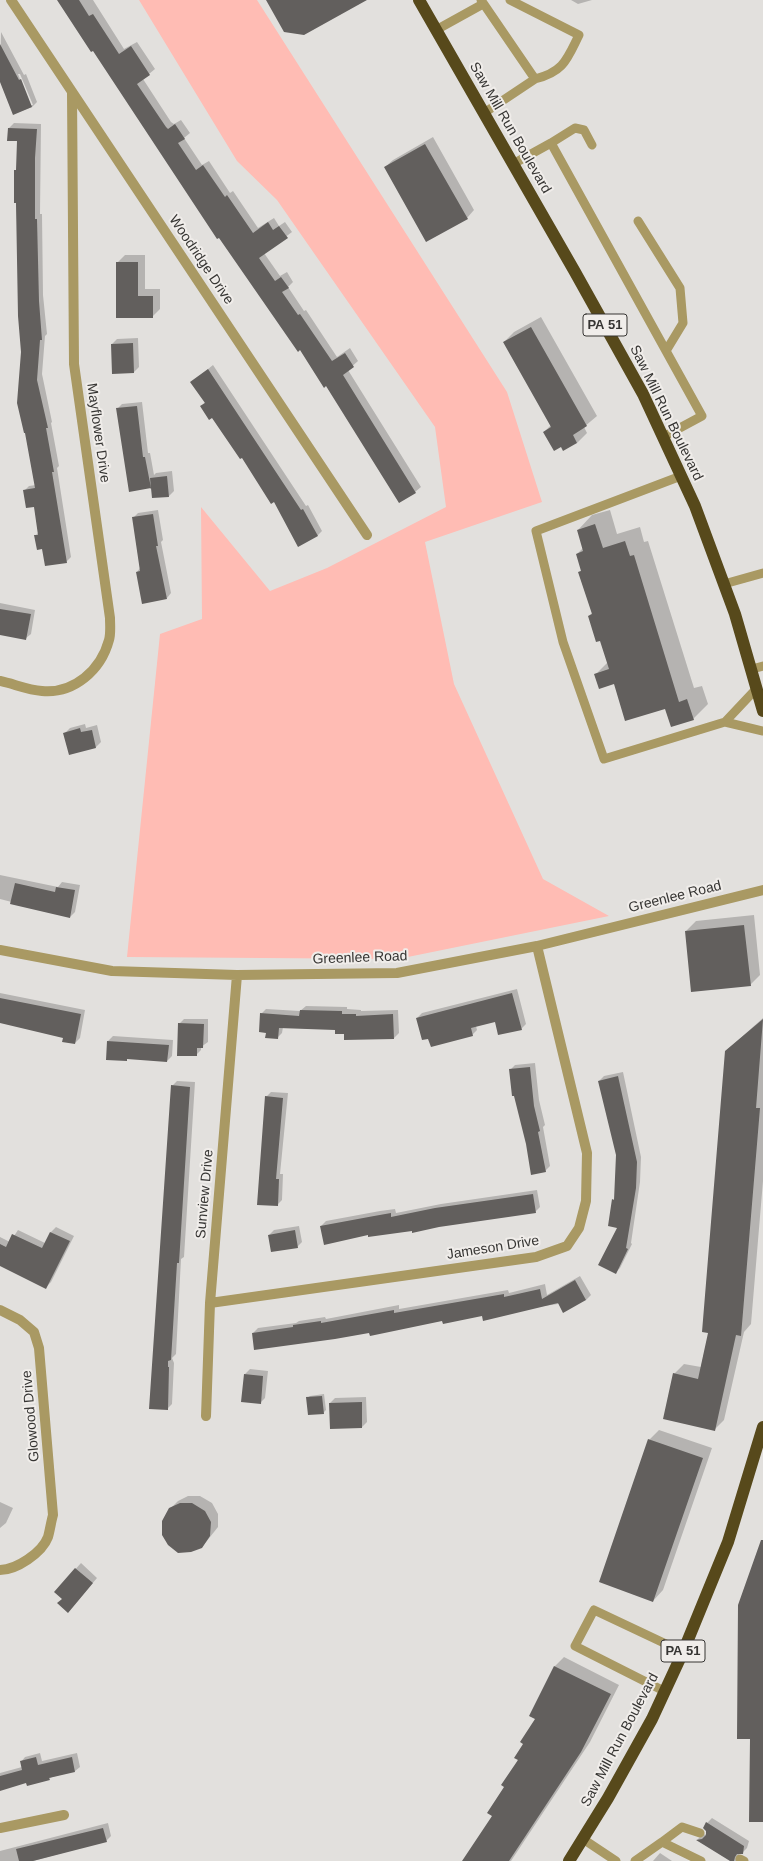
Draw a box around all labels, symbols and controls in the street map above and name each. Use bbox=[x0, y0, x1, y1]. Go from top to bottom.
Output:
street label: Saw Mill Run Boulevard bbox=[466, 59, 554, 197]
street label: Woodridge Drive bbox=[165, 212, 237, 308]
road number: PA 51 bbox=[583, 314, 627, 336]
street label: Saw Mill Run Boulevard bbox=[626, 343, 706, 483]
street label: Mayflower Drive bbox=[83, 382, 113, 484]
street label: Greenlee Road bbox=[627, 877, 723, 917]
street label: Greenlee Road bbox=[312, 948, 408, 968]
street label: Sunview Drive bbox=[193, 1149, 217, 1239]
street label: Jameson Drive bbox=[446, 1232, 540, 1264]
street label: Glowood Drive bbox=[19, 1370, 43, 1462]
road number: PA 51 bbox=[661, 1640, 705, 1662]
street label: Saw Mill Run Boulevard bbox=[578, 1670, 662, 1810]

